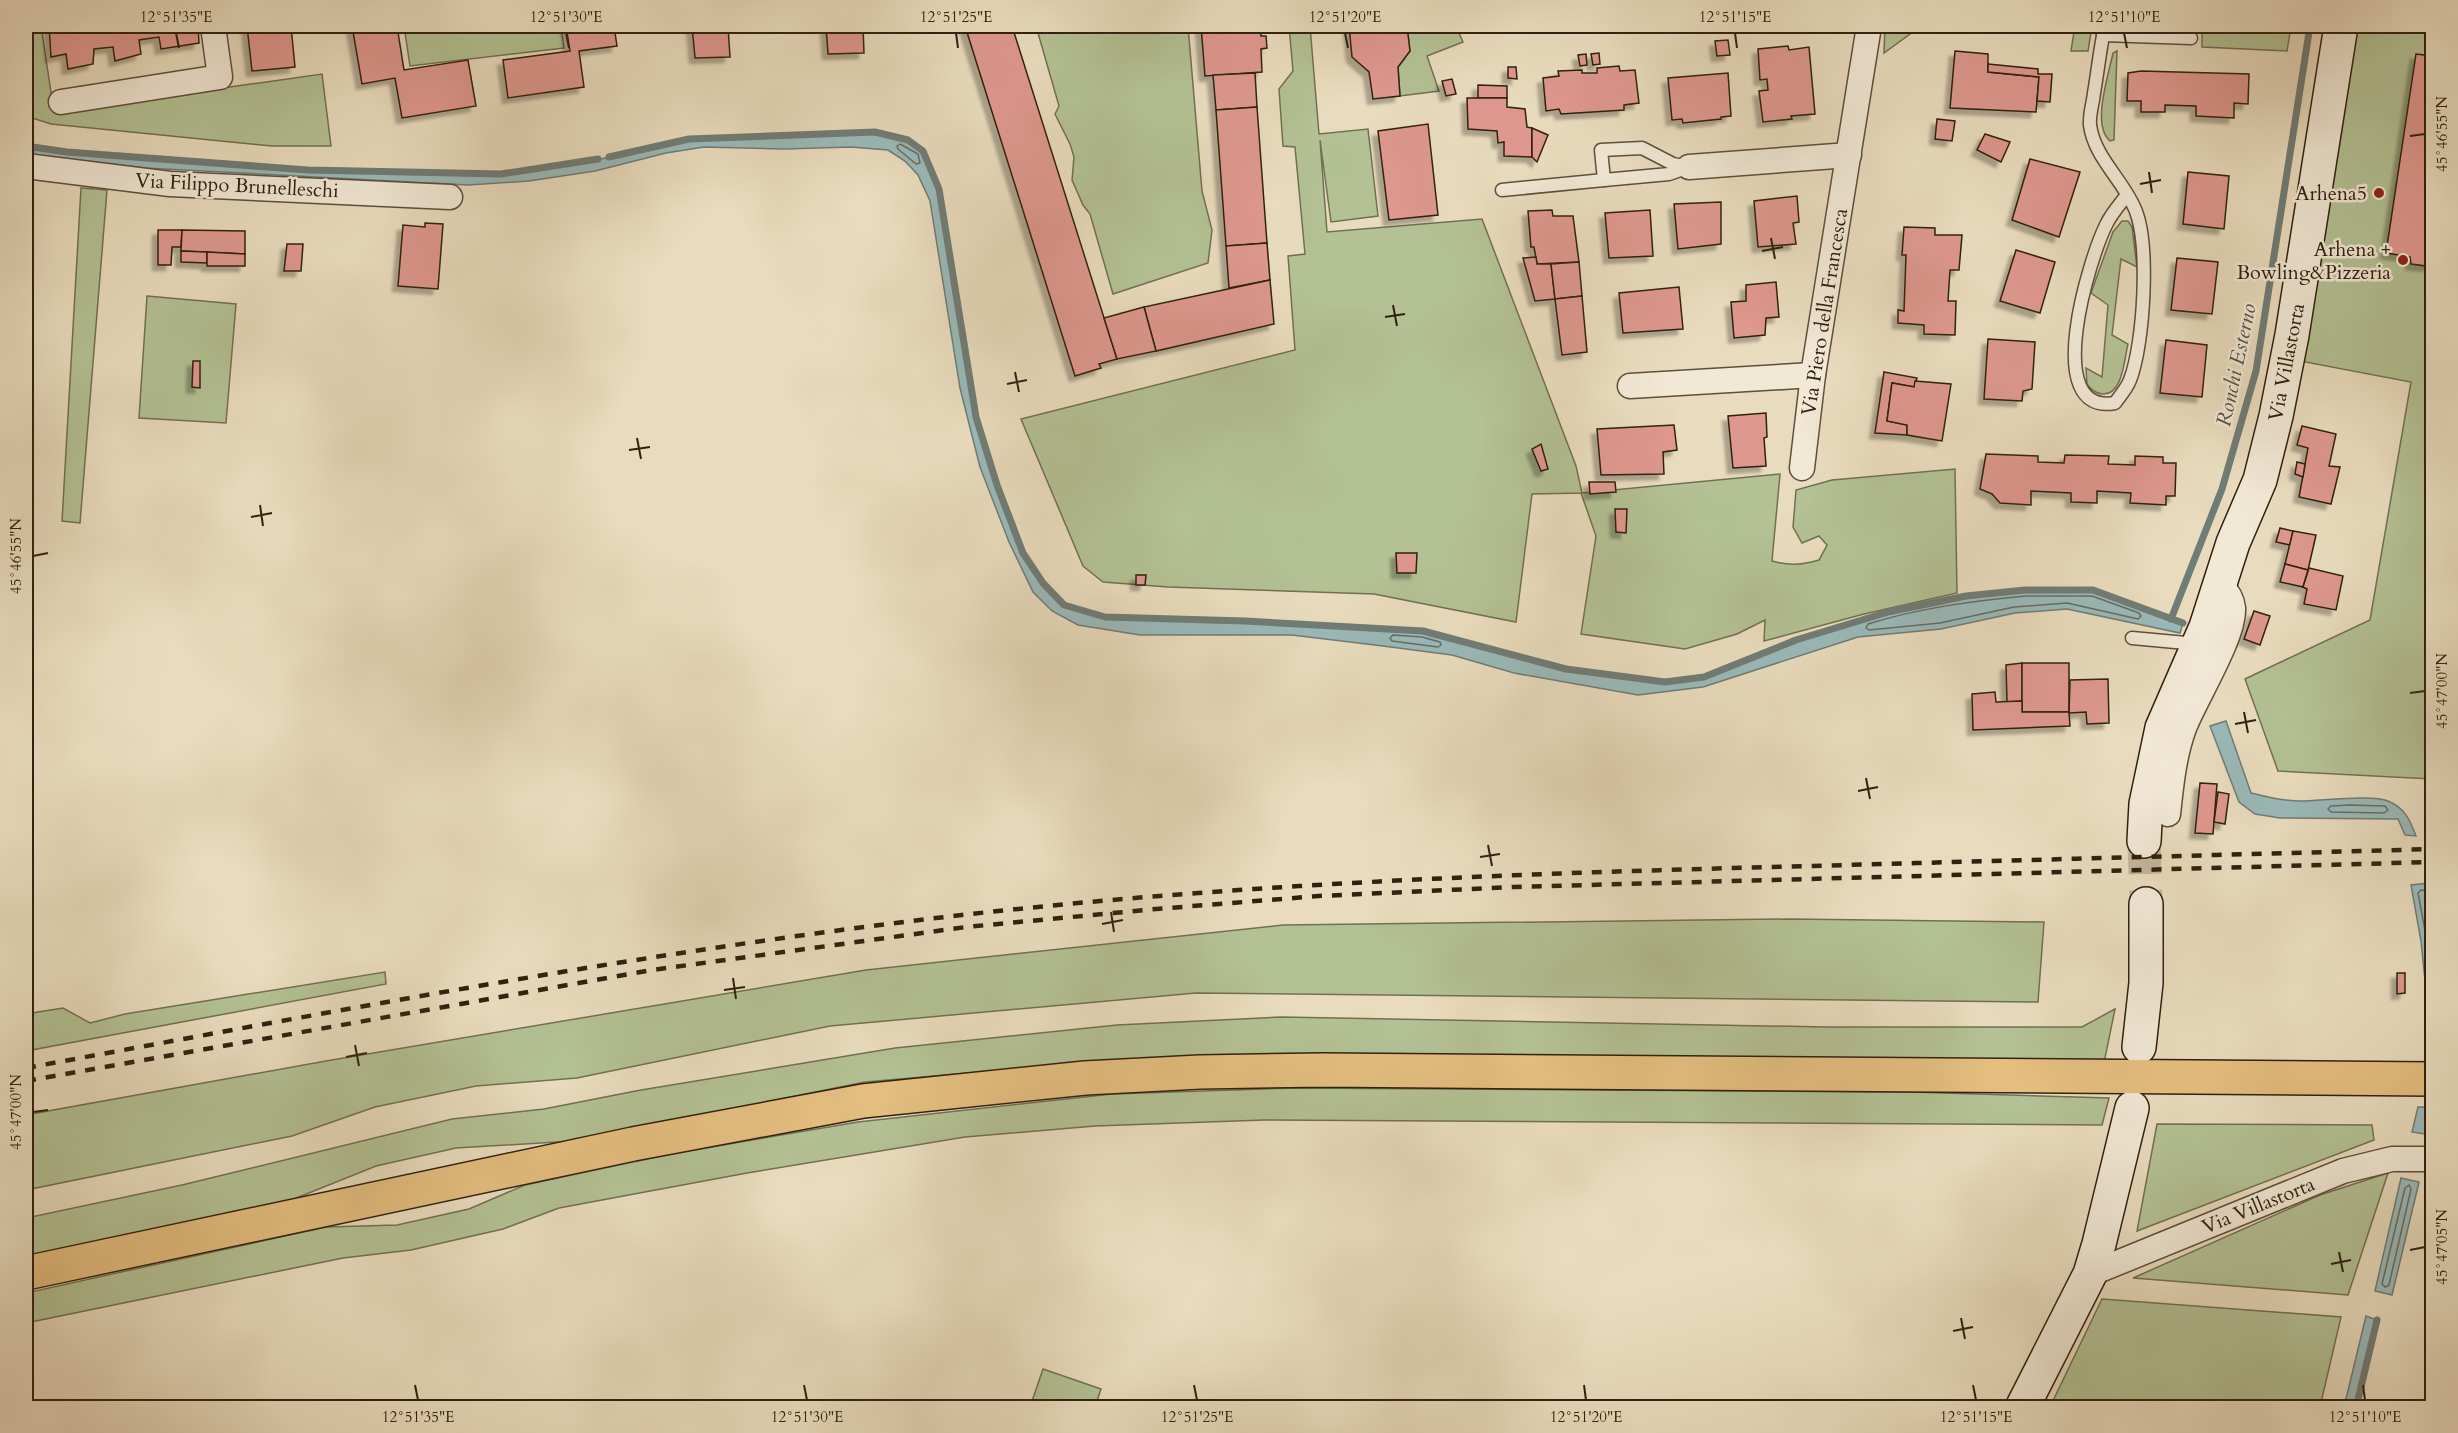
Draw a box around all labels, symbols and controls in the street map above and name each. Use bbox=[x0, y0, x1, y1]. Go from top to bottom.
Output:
text: 12°51'35"E bbox=[140, 7, 212, 27]
text: 12°51'30"E bbox=[530, 7, 602, 27]
text: 12°51'25"E bbox=[920, 7, 992, 27]
text: 12°51'20"E bbox=[1309, 7, 1381, 27]
text: 12°51'15"E bbox=[1699, 7, 1771, 27]
text: 12°51'10"E bbox=[2088, 7, 2160, 27]
text: 45°46'55"N bbox=[2432, 96, 2452, 172]
street label: Via Filippo Brunelleschi bbox=[135, 167, 340, 204]
place label: Arhena5 bbox=[2295, 180, 2367, 207]
marker: Arhena5 bbox=[2372, 186, 2386, 200]
street label: Via Piero della Francesca bbox=[1795, 206, 1854, 418]
place label: Arhena + Bowling&Pizzeria bbox=[2236, 236, 2391, 286]
marker: Arhena + Bowling&Pizzeria bbox=[2396, 253, 2410, 267]
street label: Via Villastorta bbox=[2262, 300, 2311, 423]
water label: Ronchi Esterno bbox=[2209, 301, 2264, 429]
text: 45°46'55"N bbox=[6, 518, 26, 594]
text: 45°47'00"N bbox=[2432, 653, 2452, 729]
text: 45°47'00"N bbox=[6, 1074, 26, 1150]
street label: Via Villastorta bbox=[2198, 1170, 2319, 1240]
text: 45°47'05"N bbox=[2432, 1209, 2452, 1285]
text: 12°51'35"E bbox=[382, 1407, 454, 1427]
text: 12°51'30"E bbox=[771, 1407, 843, 1427]
text: 12°51'25"E bbox=[1161, 1407, 1233, 1427]
text: 12°51'20"E bbox=[1550, 1407, 1622, 1427]
text: 12°51'15"E bbox=[1940, 1407, 2012, 1427]
text: 12°51'10"E bbox=[2329, 1407, 2401, 1427]

